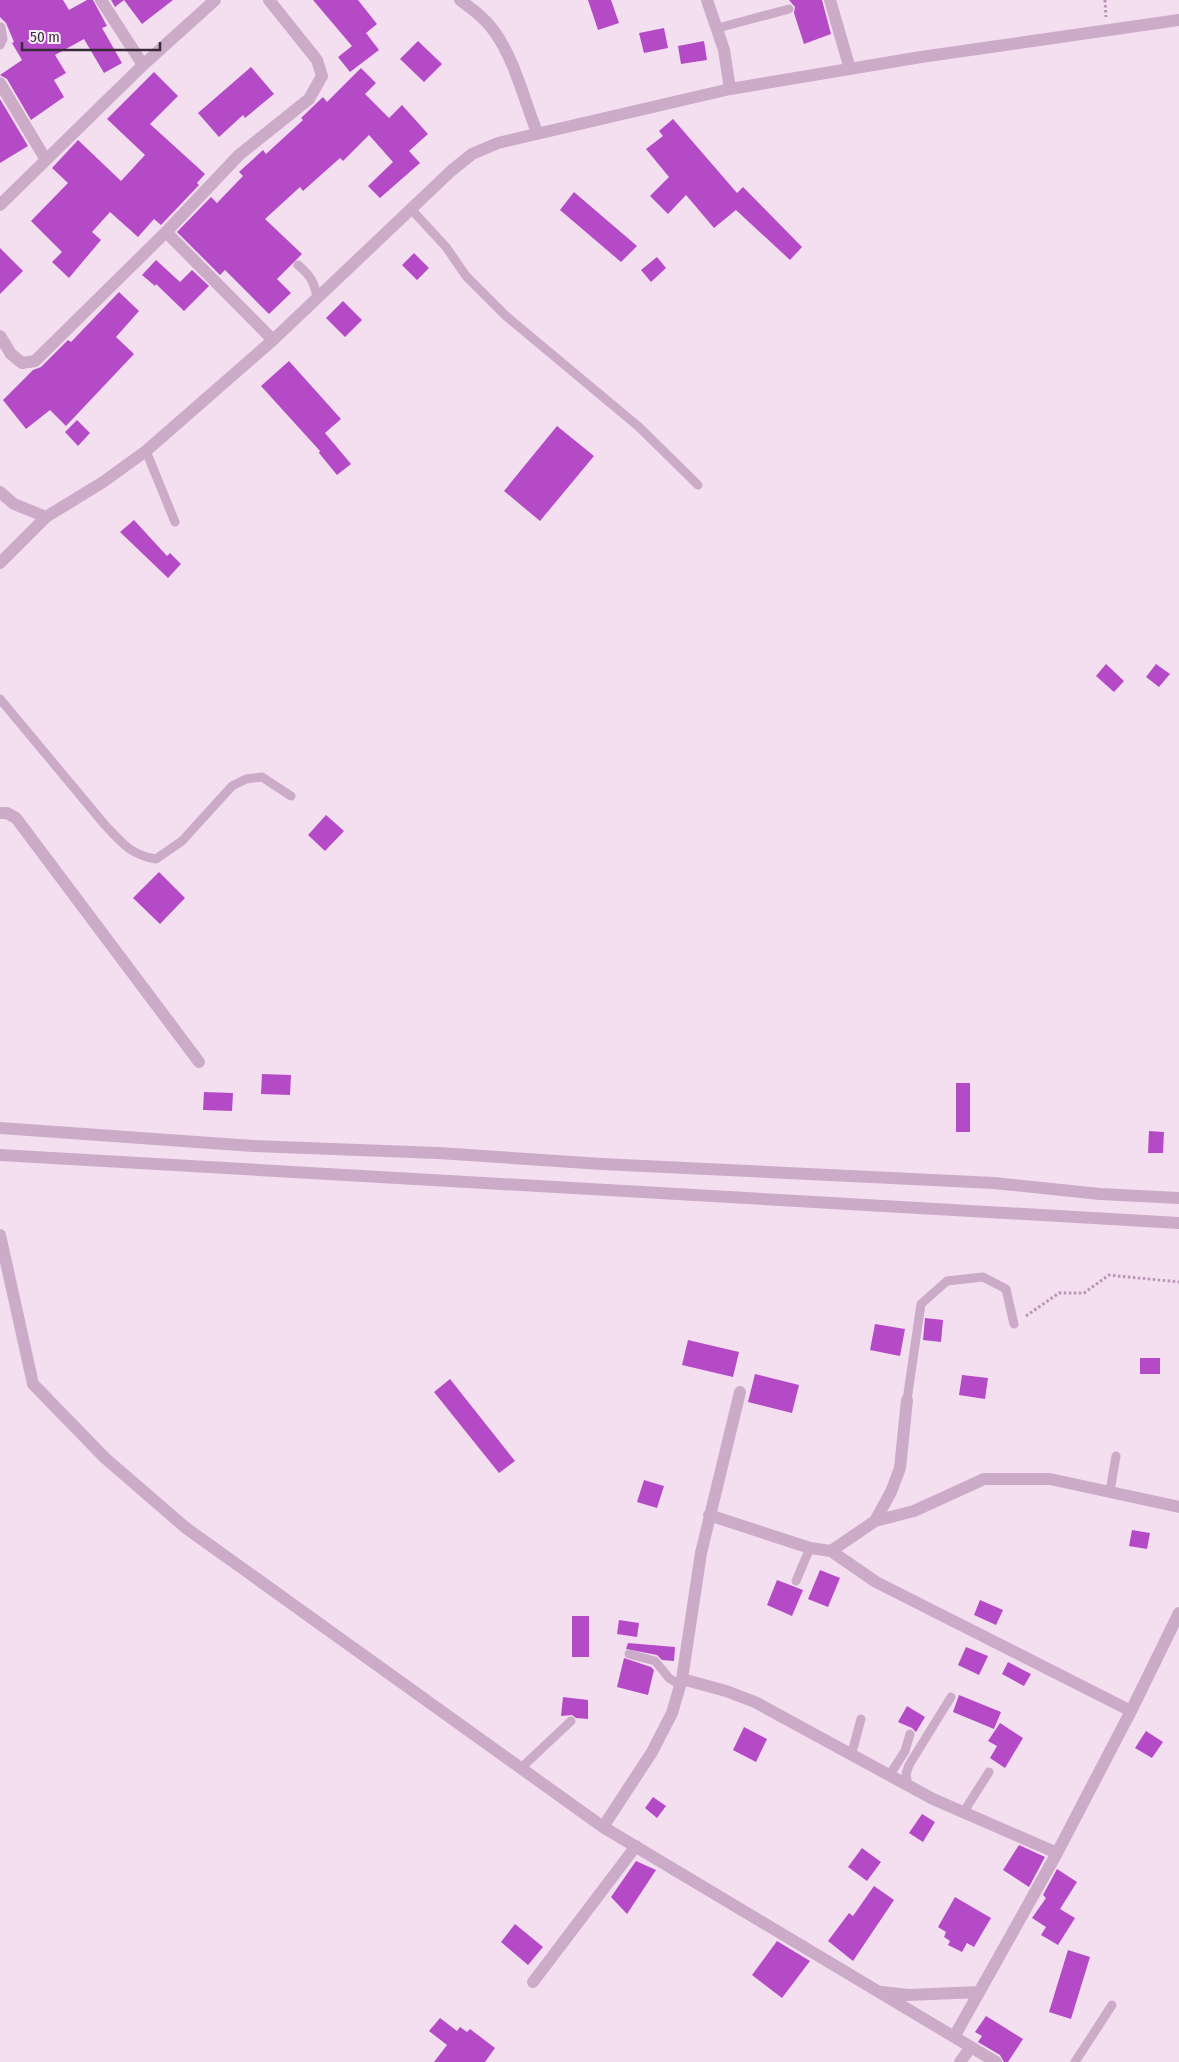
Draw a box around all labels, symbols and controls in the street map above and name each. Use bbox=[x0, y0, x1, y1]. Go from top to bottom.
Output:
scale bar bbox=[22, 20, 160, 52]
text: 50 m bbox=[30, 28, 60, 46]

